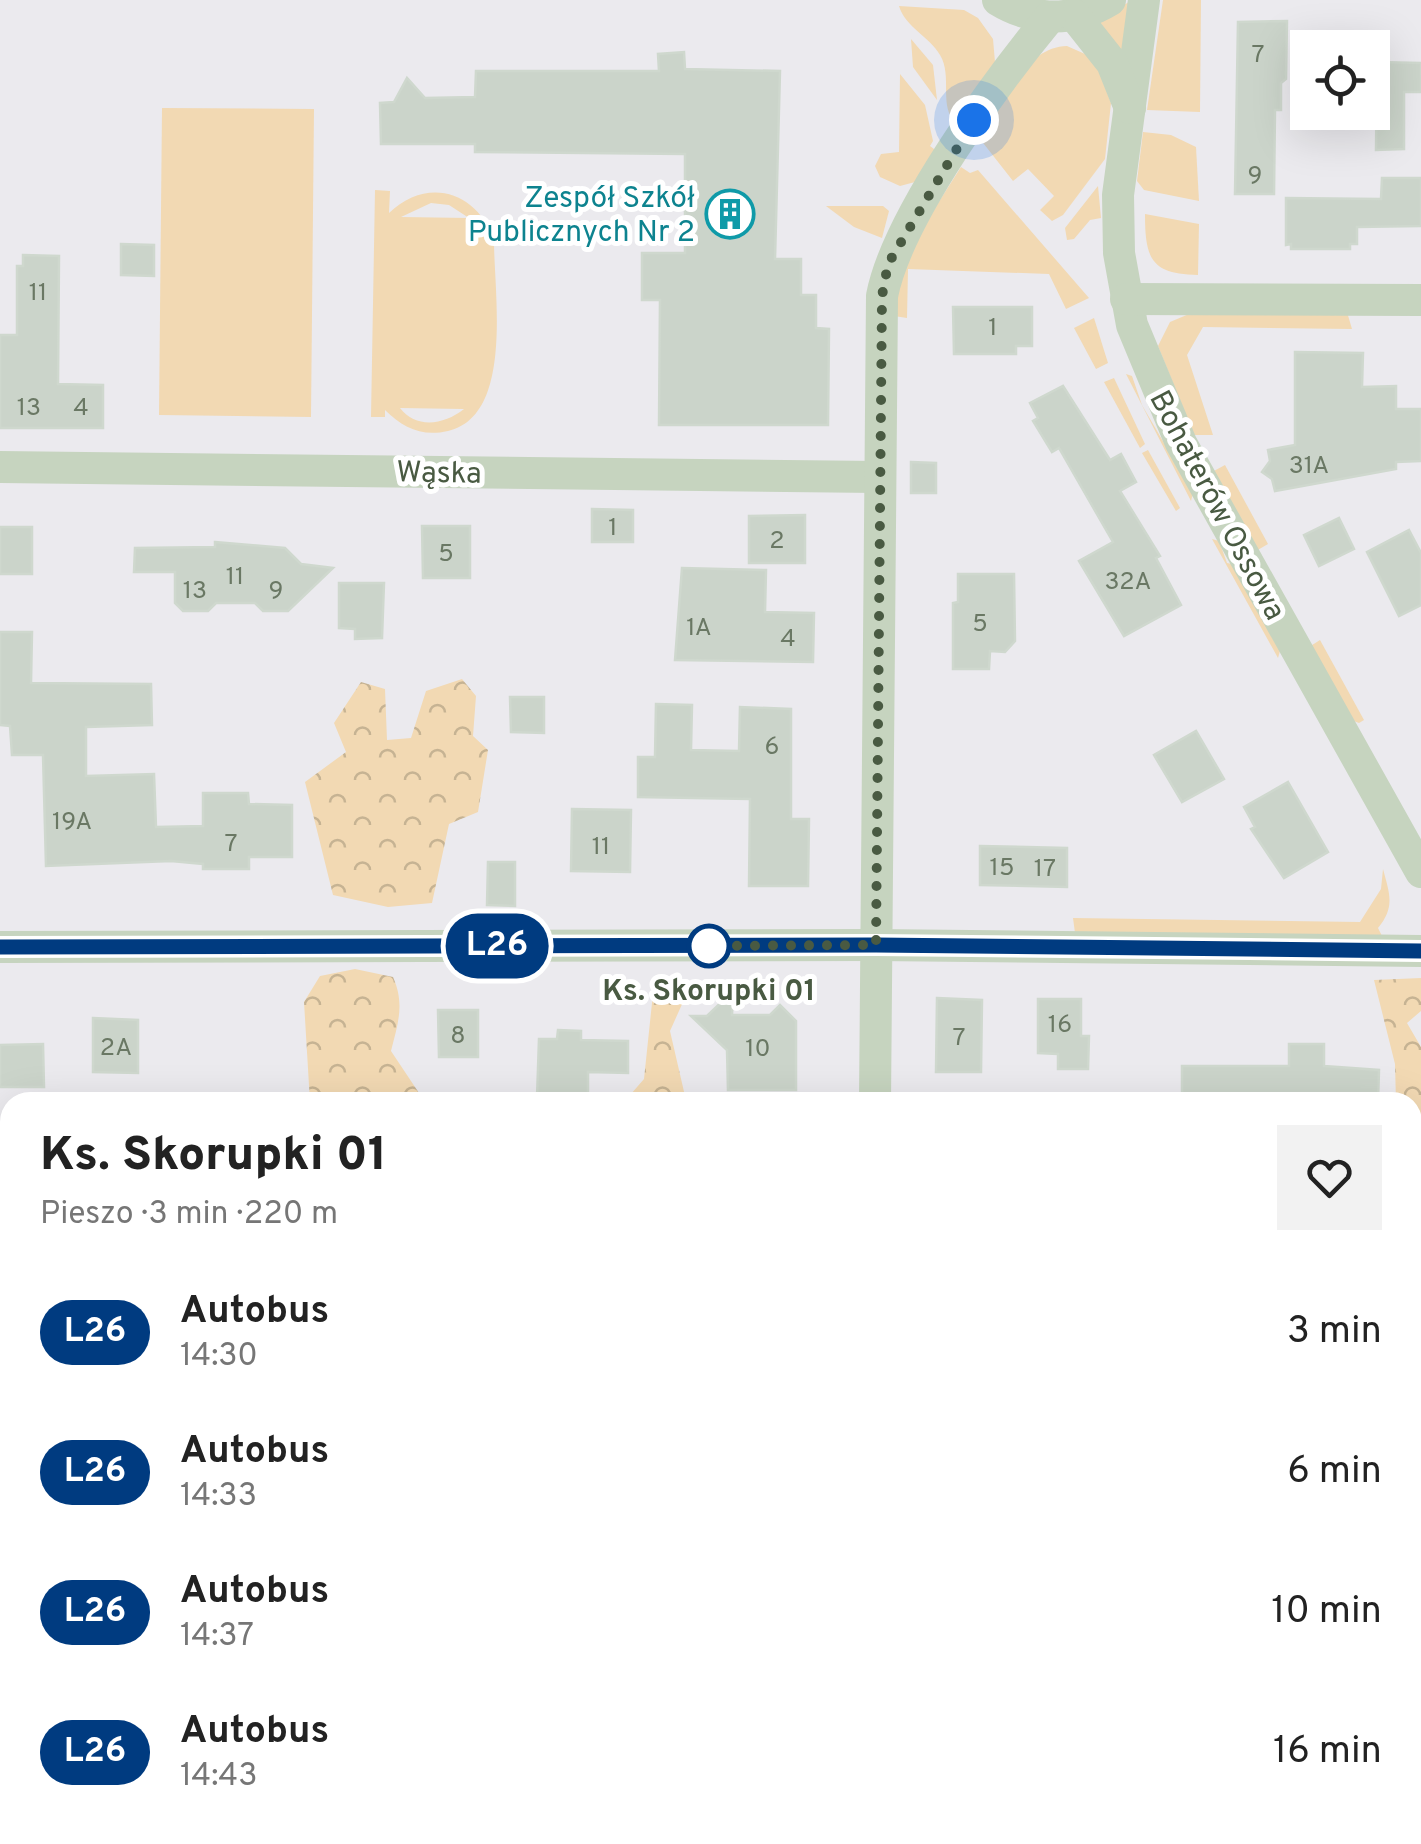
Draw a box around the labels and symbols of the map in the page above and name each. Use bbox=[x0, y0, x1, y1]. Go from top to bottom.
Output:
house number: 7 bbox=[1251, 40, 1265, 72]
your location bbox=[949, 95, 999, 145]
house number: 9 bbox=[1248, 161, 1262, 193]
place label: Zespół Szkół Publicznych Nr 2 bbox=[468, 181, 695, 252]
building icon: Zespół Szkół Publicznych Nr 2 bbox=[704, 188, 756, 240]
house number: 11 bbox=[29, 278, 47, 310]
house number: 1 bbox=[988, 313, 998, 345]
street label: Bohaterów Ossowa bbox=[1140, 385, 1292, 627]
house number: 13 bbox=[17, 393, 41, 425]
house number: 4 bbox=[73, 393, 89, 425]
house number: 31A bbox=[1289, 451, 1329, 483]
street label: Wąska bbox=[396, 455, 482, 494]
house number: 1 bbox=[608, 513, 618, 545]
house number: 2 bbox=[769, 526, 785, 558]
house number: 5 bbox=[438, 539, 454, 571]
house number: 11 bbox=[226, 562, 244, 594]
house number: 32A bbox=[1105, 567, 1151, 599]
house number: 13 bbox=[183, 576, 207, 608]
house number: 9 bbox=[269, 576, 283, 608]
house number: 5 bbox=[972, 609, 988, 641]
house number: 1A bbox=[686, 613, 712, 645]
house number: 4 bbox=[780, 624, 796, 656]
house number: 6 bbox=[765, 732, 779, 764]
house number: 19A bbox=[52, 807, 92, 839]
house number: 7 bbox=[224, 829, 238, 861]
house number: 11 bbox=[592, 832, 610, 864]
house number: 15 bbox=[990, 853, 1014, 885]
house number: 17 bbox=[1034, 854, 1056, 886]
line badge: L26 bbox=[440, 914, 554, 978]
marker: Ks. Skorupki 01 bbox=[688, 925, 730, 967]
place label: Ks. Skorupki 01 bbox=[602, 974, 816, 1011]
house number: 16 bbox=[1048, 1010, 1072, 1042]
house number: 8 bbox=[450, 1021, 466, 1053]
house number: 7 bbox=[952, 1023, 966, 1055]
house number: 2A bbox=[100, 1033, 132, 1065]
house number: 10 bbox=[745, 1034, 771, 1066]

